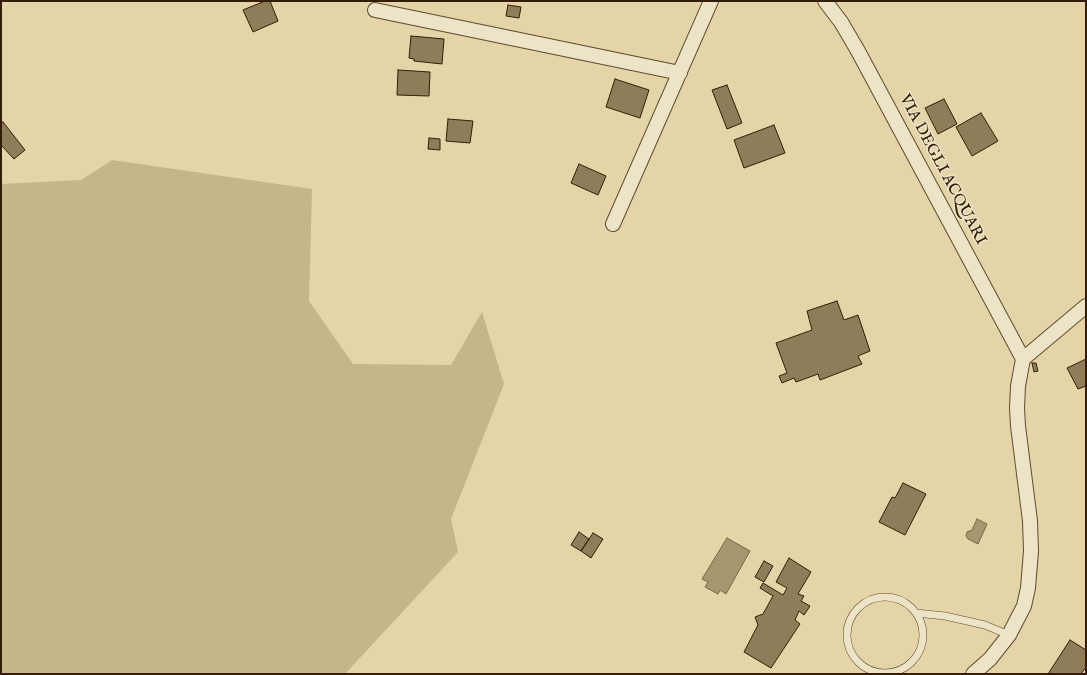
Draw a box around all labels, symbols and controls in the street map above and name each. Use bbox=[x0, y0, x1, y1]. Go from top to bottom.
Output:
street label: VIA DEGLI ACQUARI bbox=[894, 92, 990, 248]

